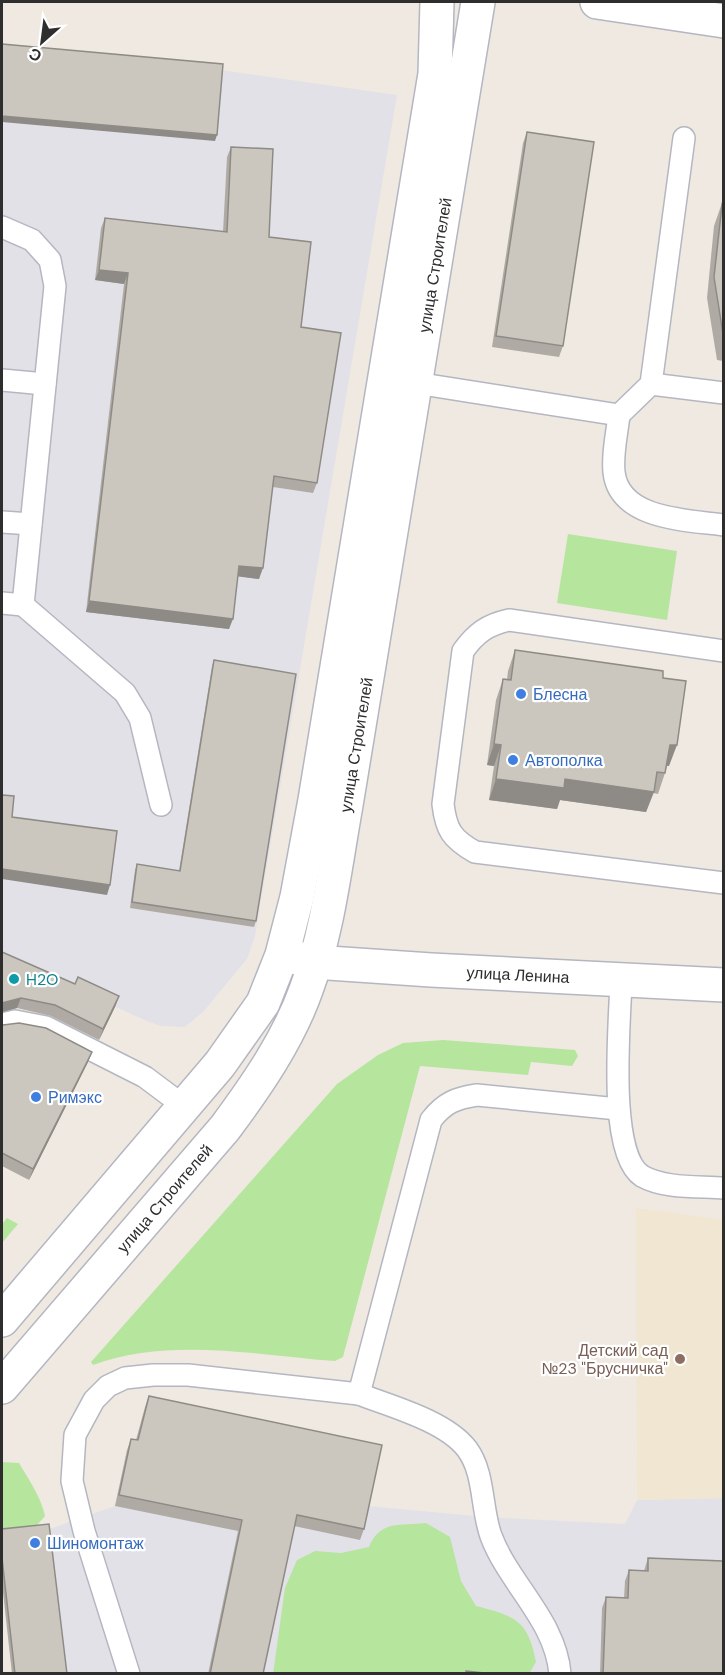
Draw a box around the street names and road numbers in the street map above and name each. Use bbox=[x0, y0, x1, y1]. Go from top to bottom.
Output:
street label: улица Строителей bbox=[413, 196, 456, 334]
street label: улица Строителей bbox=[334, 676, 377, 814]
street label: улица Ленина bbox=[466, 961, 570, 988]
street label: улица Строителей bbox=[112, 1140, 217, 1257]

